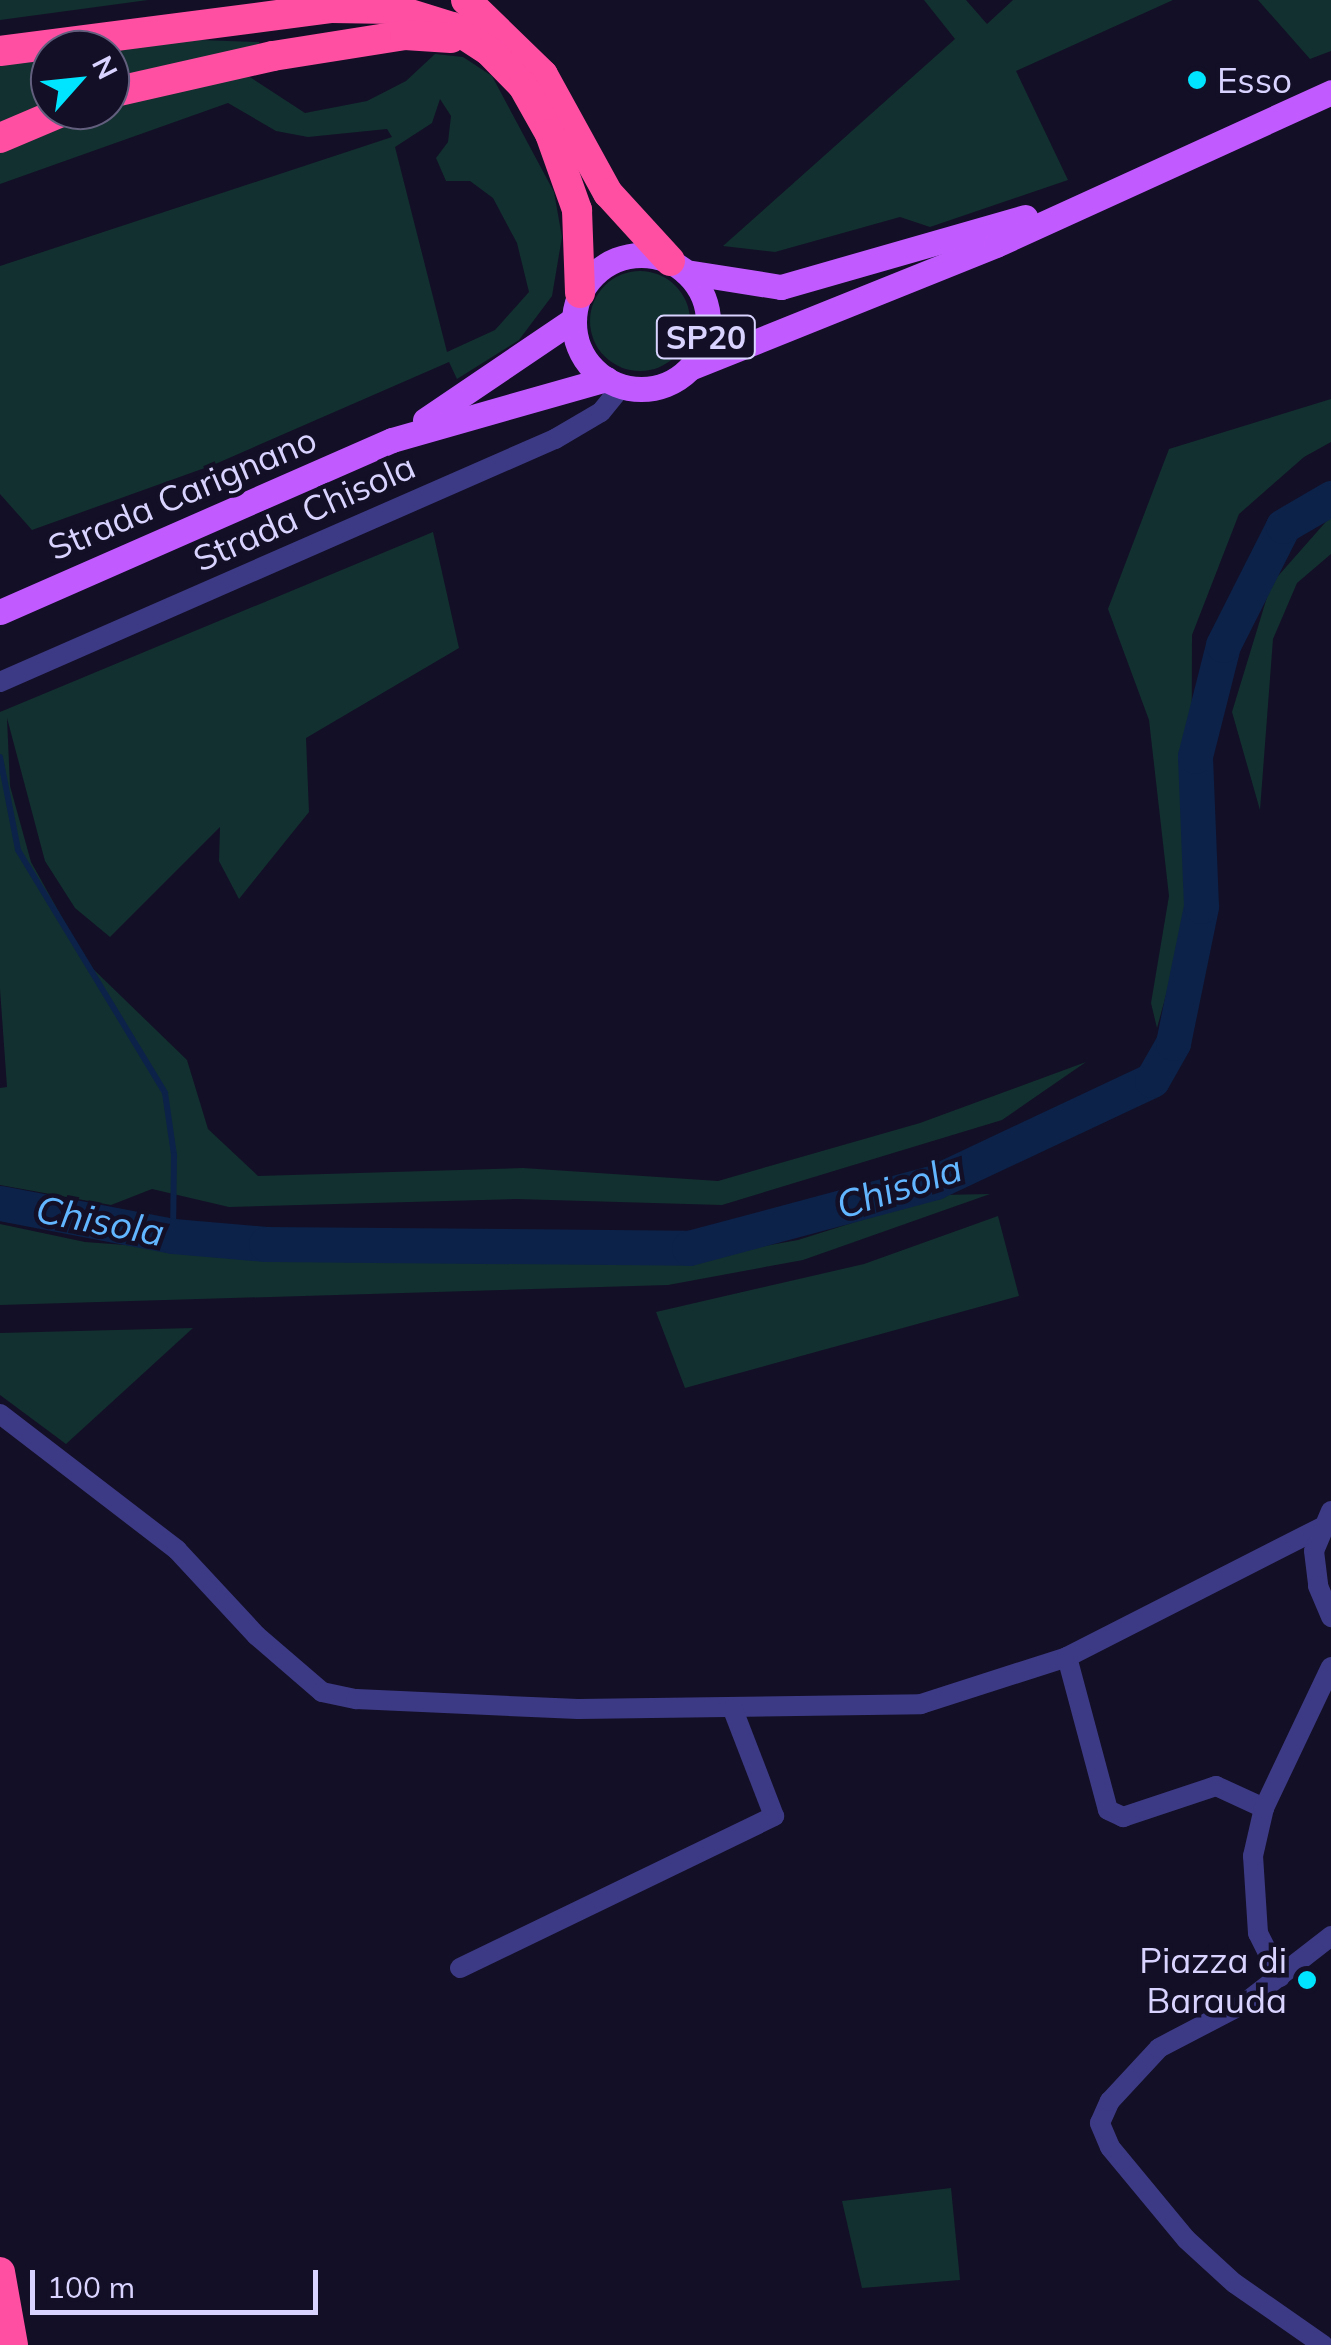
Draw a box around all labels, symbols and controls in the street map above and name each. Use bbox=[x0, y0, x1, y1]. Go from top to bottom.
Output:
north arrow bbox=[30, 30, 130, 130]
text: N bbox=[85, 50, 126, 84]
place label: Esso bbox=[1217, 59, 1292, 101]
marker: Esso bbox=[1186, 69, 1208, 91]
road number: SP20 bbox=[654, 310, 758, 364]
street label: Strada Carignano bbox=[42, 418, 322, 568]
street label: Strada Chisola bbox=[187, 444, 421, 580]
water label: Chisola bbox=[830, 1145, 968, 1229]
water label: Chisola bbox=[32, 1186, 168, 1256]
place label: Piazza di Barauda bbox=[1139, 1939, 1287, 2021]
marker: Piazza di Barauda bbox=[1296, 1969, 1318, 1991]
scale bar bbox=[35, 2250, 322, 2312]
text: 100 m bbox=[47, 2268, 135, 2306]

